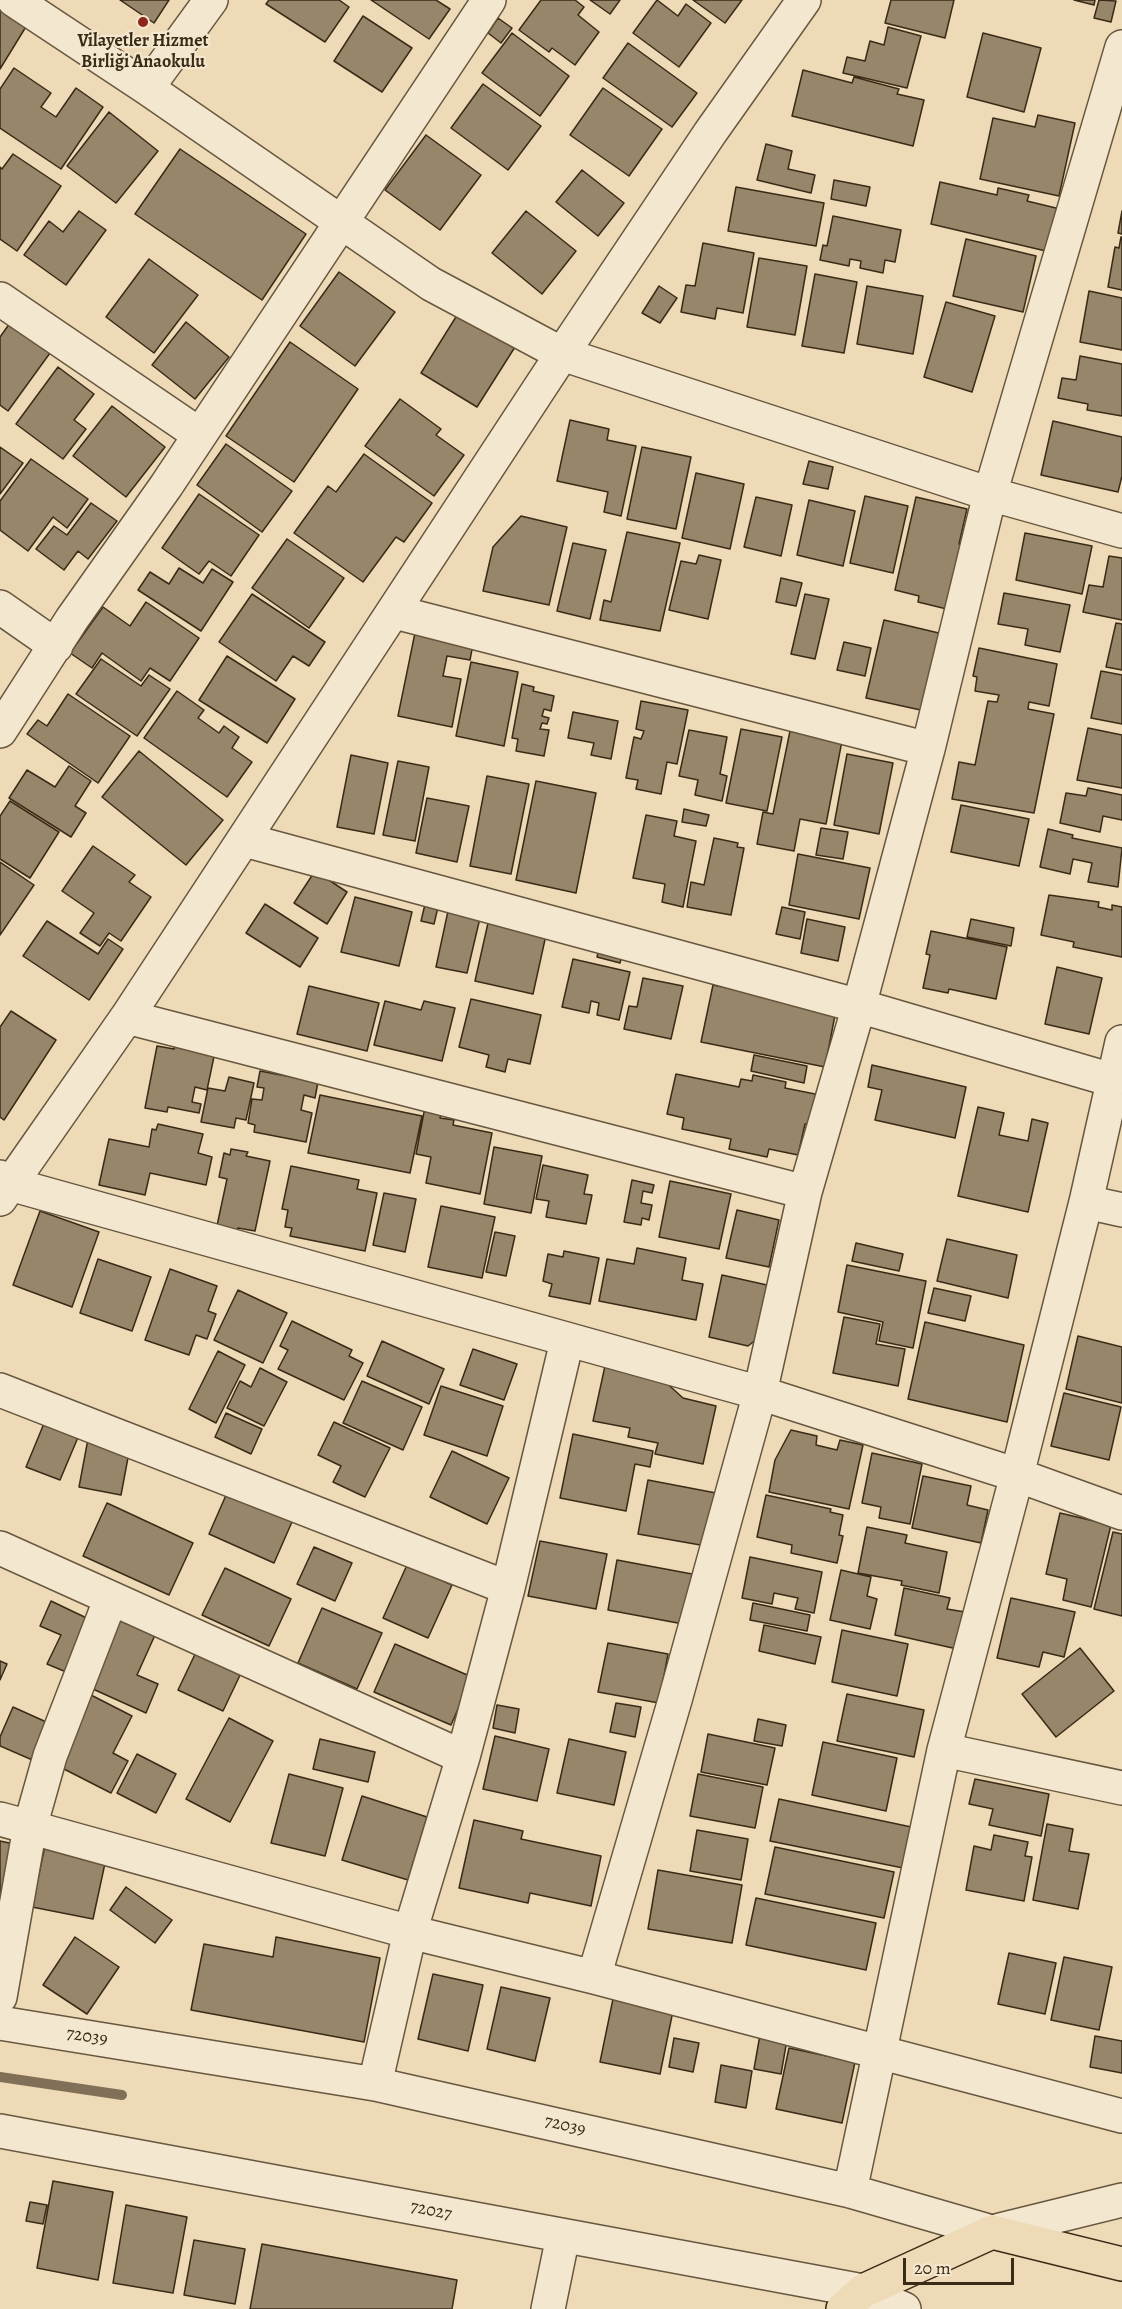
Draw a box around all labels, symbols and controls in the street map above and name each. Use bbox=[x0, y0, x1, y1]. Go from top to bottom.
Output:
marker: Vilayetler Hizmet Birliği Anaokulu bbox=[136, 15, 150, 29]
place label: Vilayetler Hizmet Birliği Anaokulu bbox=[78, 31, 208, 74]
street label: 72039 bbox=[65, 2023, 109, 2051]
street label: 72039 bbox=[542, 2111, 588, 2141]
street label: 72027 bbox=[408, 2196, 454, 2226]
scale bar bbox=[906, 2246, 1017, 2284]
text: 20 m bbox=[914, 2256, 951, 2280]

